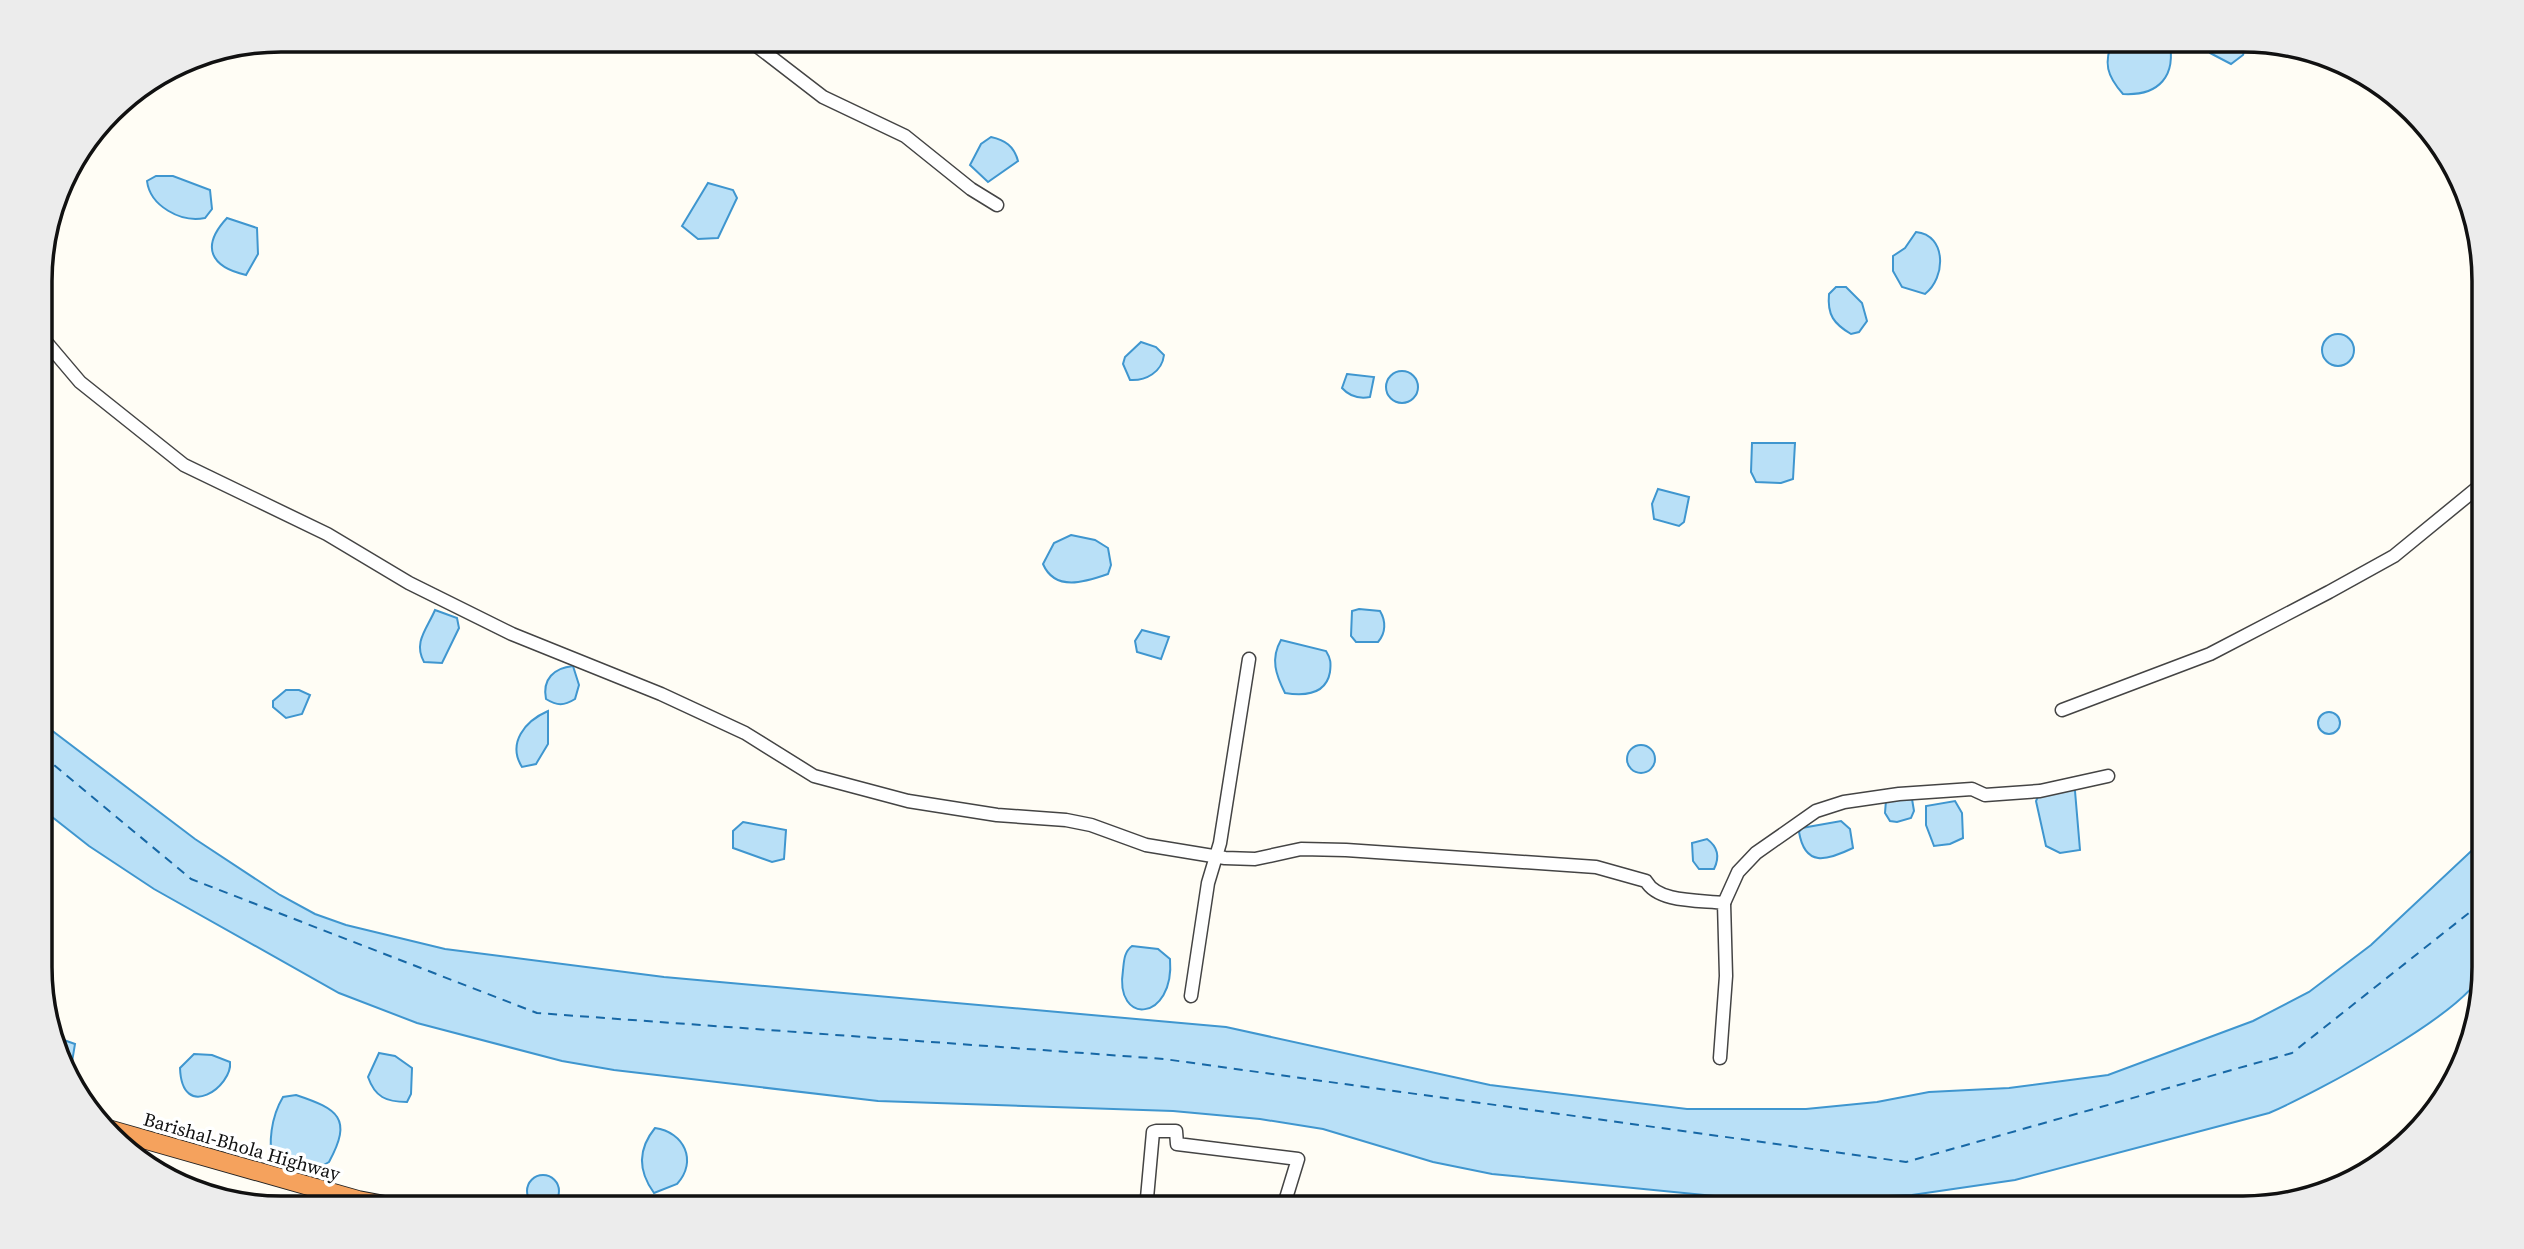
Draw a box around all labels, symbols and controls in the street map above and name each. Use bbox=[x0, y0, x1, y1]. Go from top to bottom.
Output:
street label: Barishal-Bhola Highway bbox=[141, 1105, 344, 1187]

